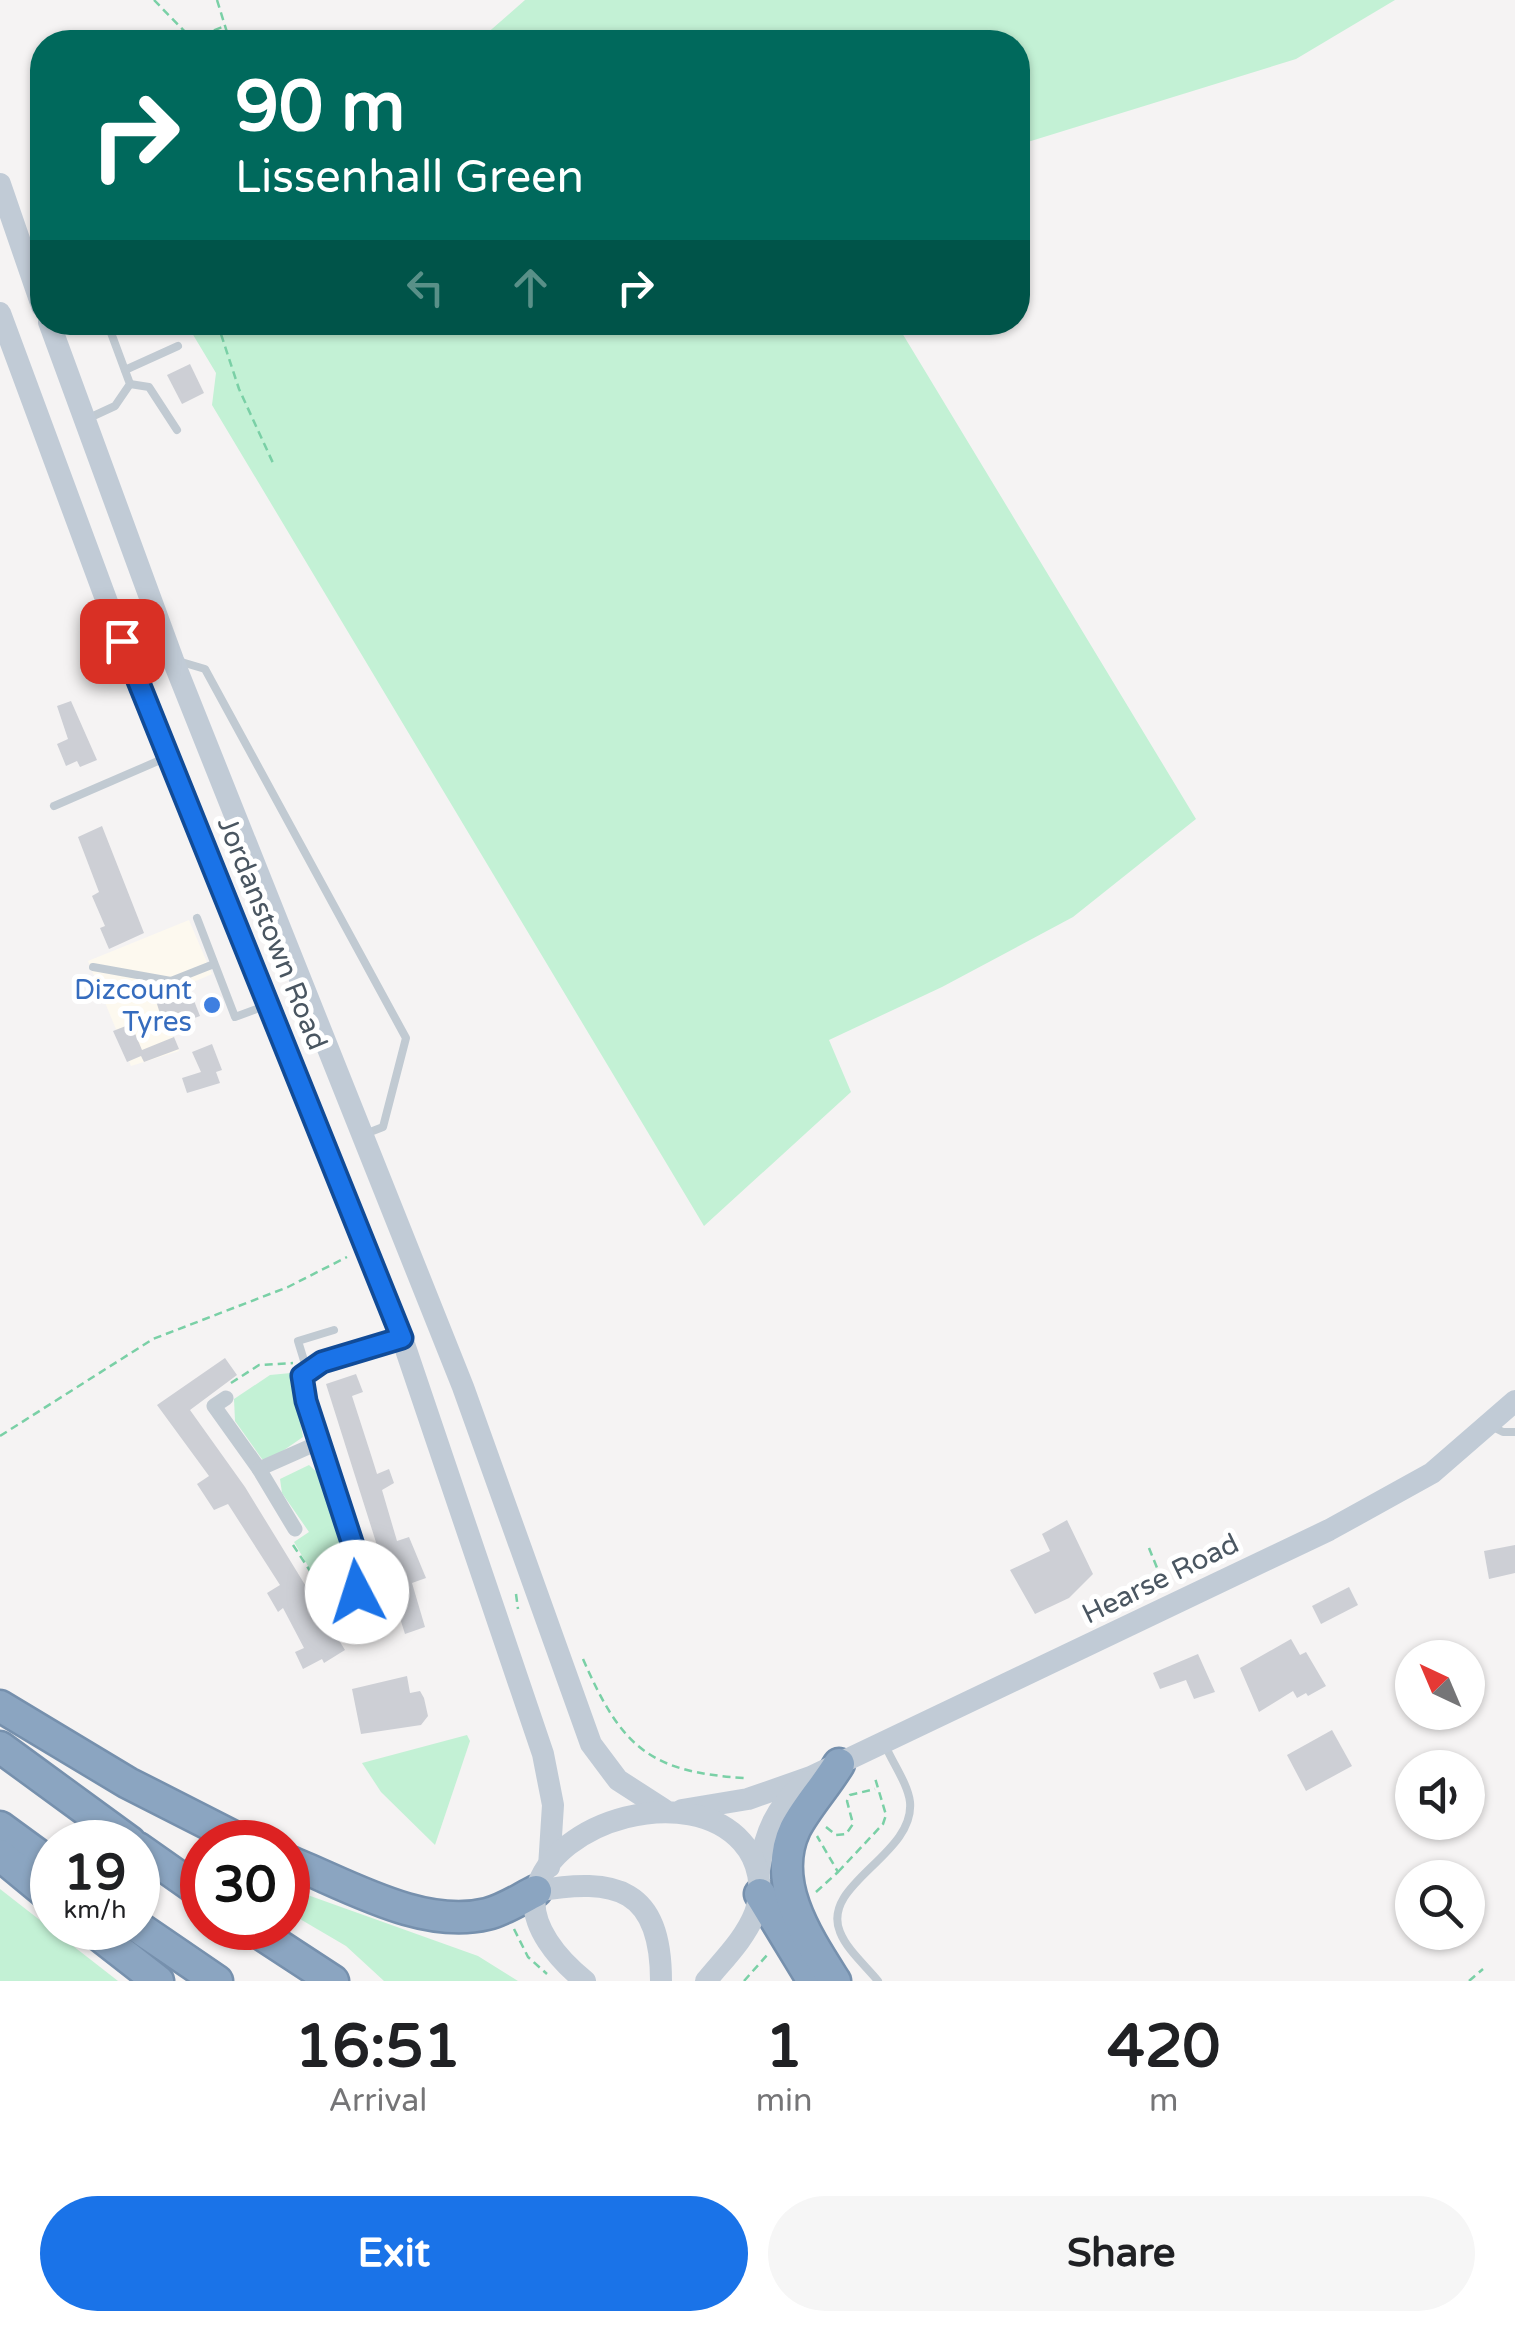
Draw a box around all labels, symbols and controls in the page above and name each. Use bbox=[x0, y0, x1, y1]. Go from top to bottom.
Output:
text: 90 m bbox=[235, 66, 405, 150]
icon: right bbox=[70, 70, 200, 200]
text: Lissenhall Green bbox=[235, 151, 584, 205]
icon: left bbox=[398, 260, 453, 315]
icon: ahead bbox=[503, 260, 558, 315]
icon: right bbox=[608, 260, 663, 315]
pin bbox=[80, 599, 165, 684]
icon: arrive bbox=[95, 614, 150, 669]
street label: Jordanstown Road bbox=[210, 812, 334, 1055]
place label: Dizcount Tyres bbox=[74, 973, 192, 1039]
marker: Dizcount Tyres bbox=[201, 994, 223, 1016]
street label: Hearse Road bbox=[1077, 1526, 1244, 1631]
position arrow bbox=[305, 1540, 409, 1644]
north arrow bbox=[1395, 1640, 1485, 1730]
map controls bbox=[1395, 1640, 1485, 1950]
button: sound bbox=[1395, 1750, 1485, 1840]
speed limit sign: 30 bbox=[180, 1820, 310, 1950]
text: 19 bbox=[64, 1843, 126, 1903]
button: search bbox=[1395, 1860, 1485, 1950]
text: km/h bbox=[64, 1895, 126, 1925]
text: 16:51 bbox=[295, 2011, 461, 2083]
text: 1 bbox=[765, 2011, 803, 2083]
text: 420 bbox=[1107, 2011, 1220, 2083]
text: Arrival bbox=[328, 2082, 427, 2120]
text: min bbox=[756, 2082, 813, 2120]
text: m bbox=[1149, 2082, 1178, 2120]
button: Exit bbox=[40, 2196, 748, 2311]
button: Share bbox=[768, 2196, 1475, 2311]

